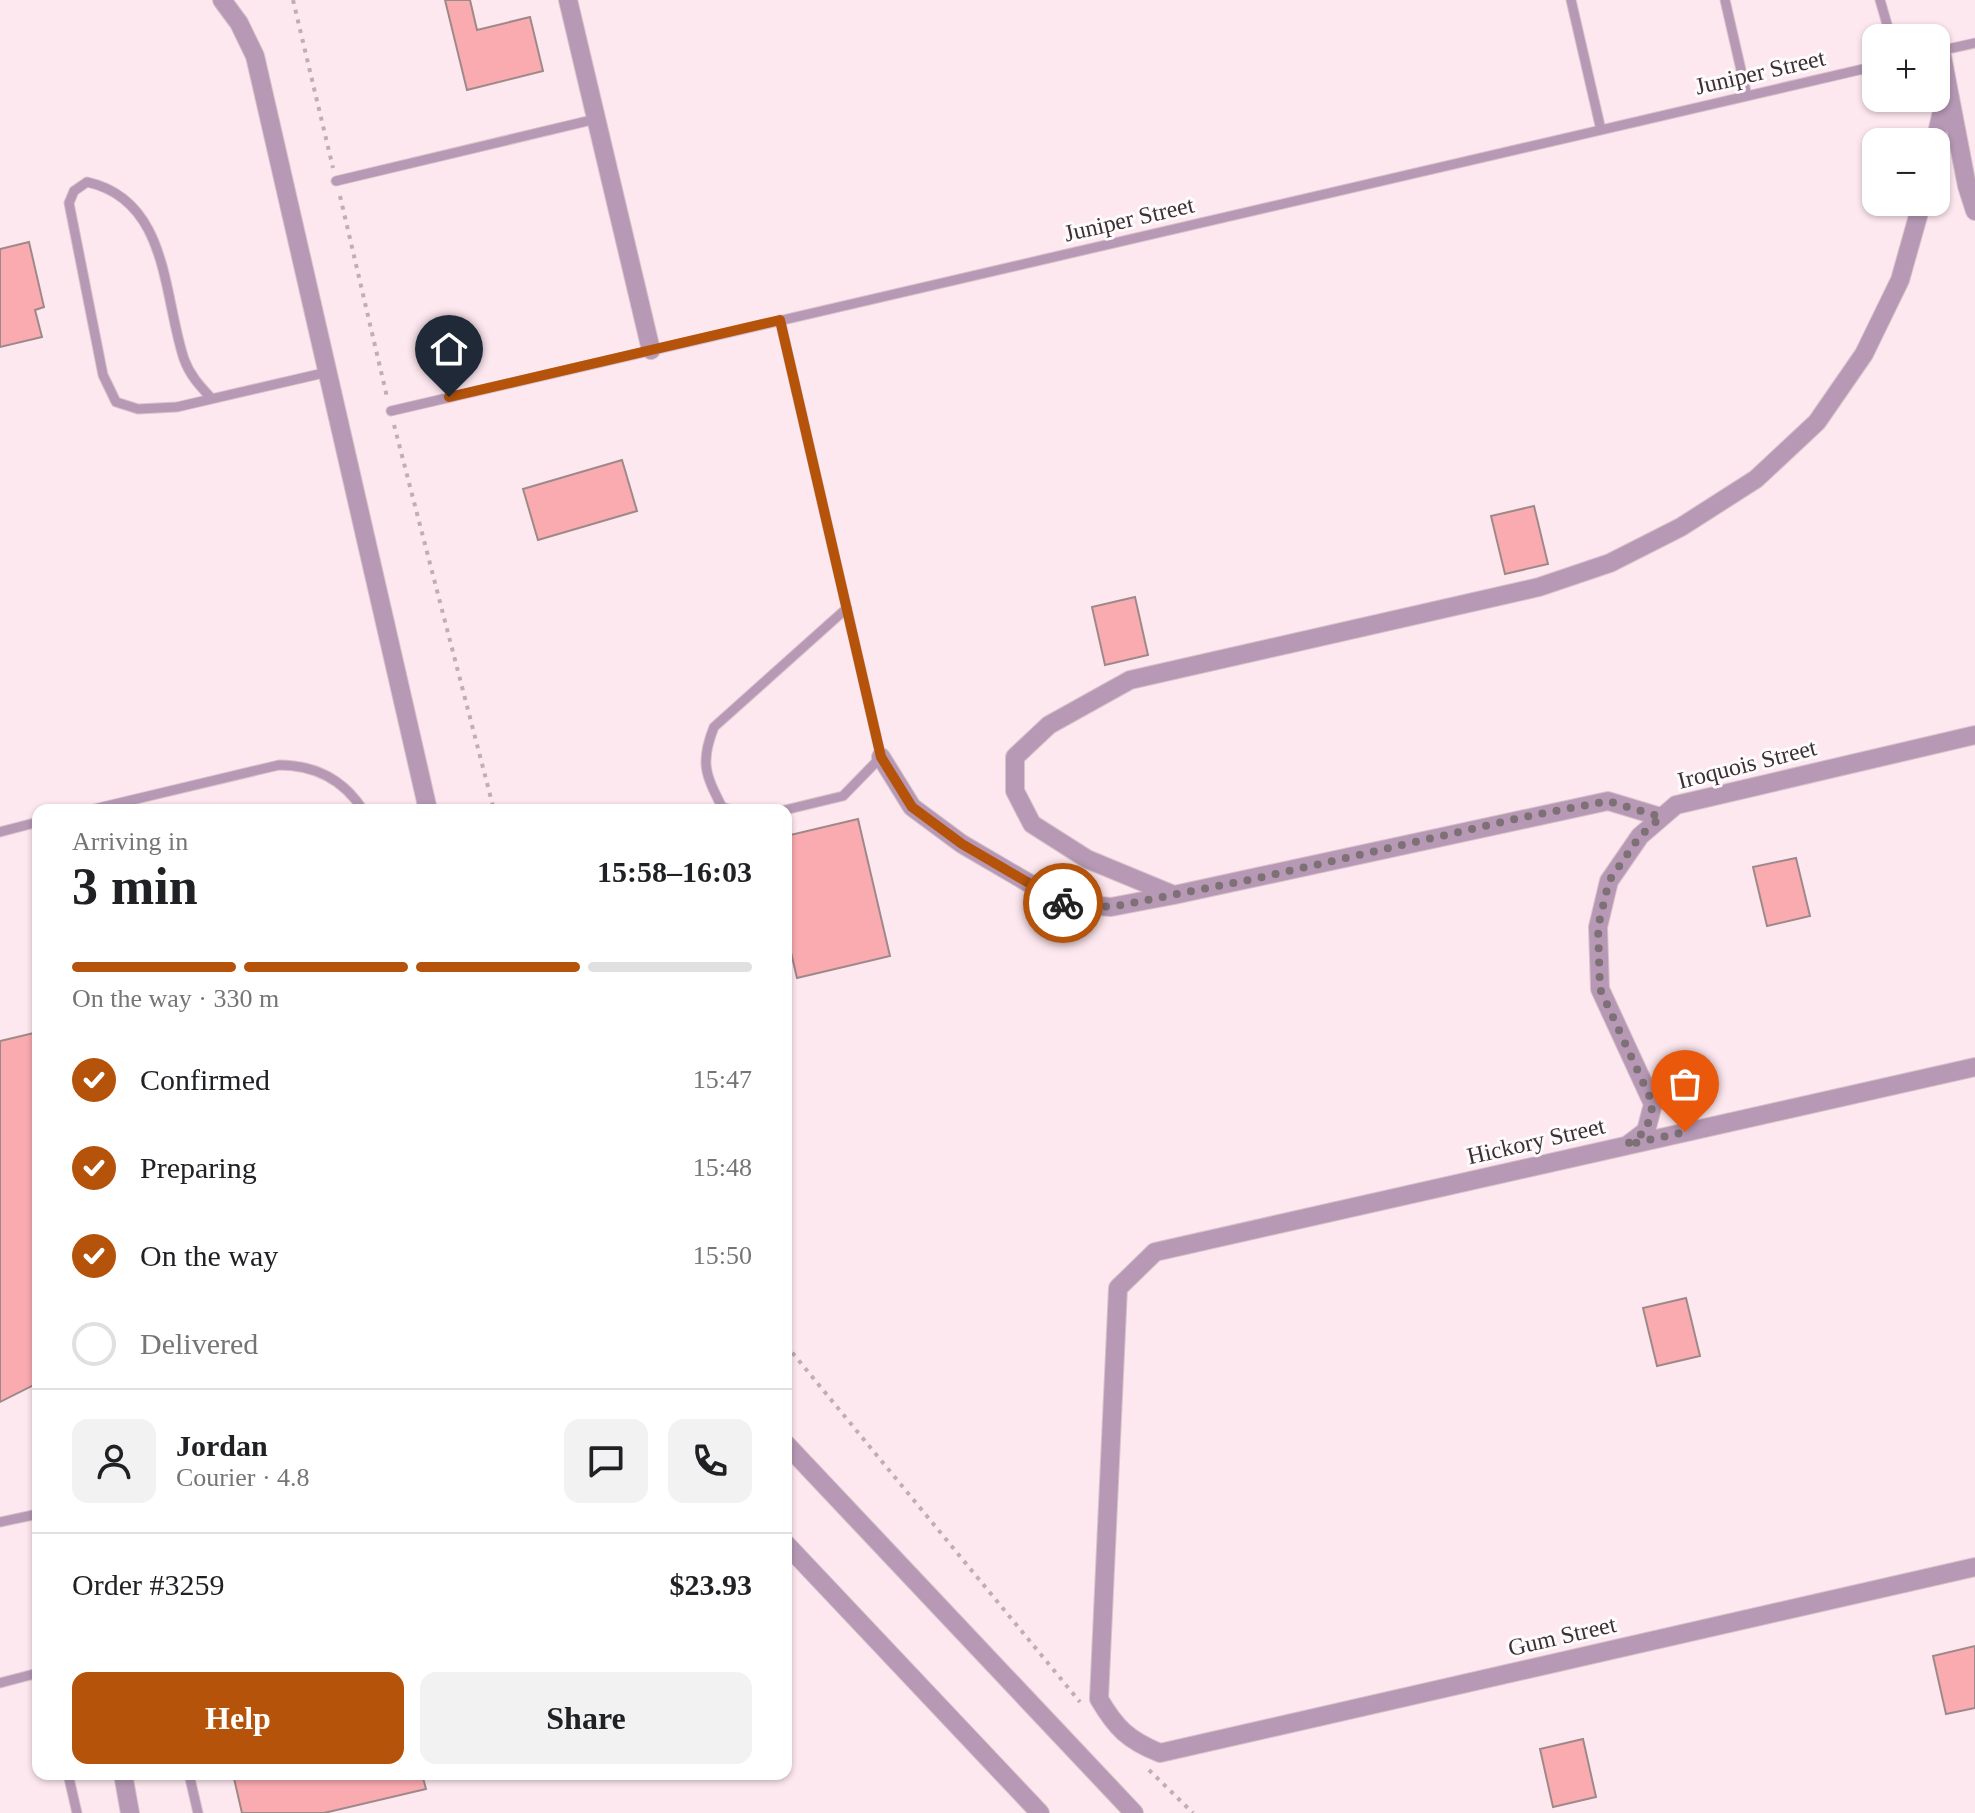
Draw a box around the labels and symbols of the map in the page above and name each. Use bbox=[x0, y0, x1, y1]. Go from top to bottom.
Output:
street label: Juniper Street bbox=[1692, 44, 1828, 100]
street label: Juniper Street bbox=[1061, 191, 1197, 247]
pin bbox=[415, 315, 483, 397]
street label: Iroquois Street bbox=[1675, 734, 1819, 794]
courier bbox=[1023, 863, 1103, 943]
pin bbox=[1651, 1050, 1719, 1132]
street label: Hickory Street bbox=[1465, 1112, 1608, 1169]
street label: Gum Street bbox=[1505, 1611, 1619, 1661]

